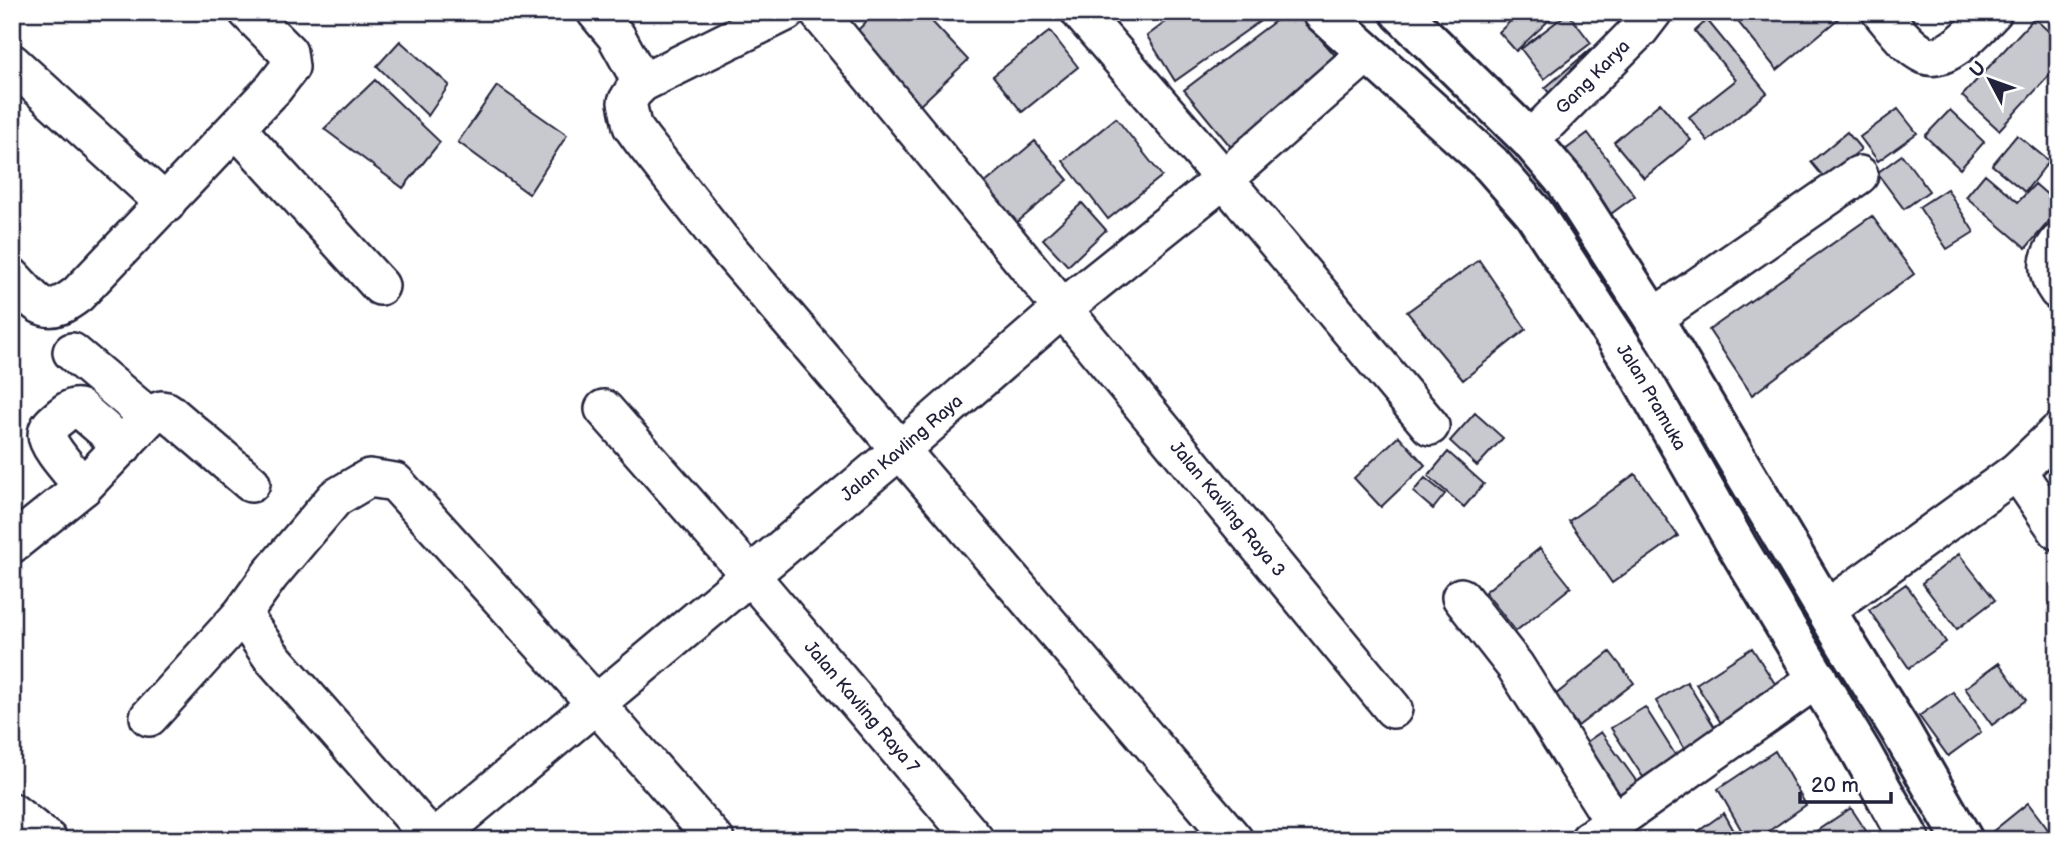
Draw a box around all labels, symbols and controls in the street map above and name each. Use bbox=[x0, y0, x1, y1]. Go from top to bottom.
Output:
street label: Gang Karya bbox=[1551, 35, 1634, 118]
north arrow bbox=[1954, 46, 2024, 116]
text: U bbox=[1965, 57, 1991, 82]
street label: Jalan Pramuka bbox=[1612, 340, 1691, 454]
street label: Jalan Kavling Raya bbox=[836, 390, 967, 505]
street label: Jalan Kavling Raya 3 bbox=[1166, 437, 1290, 581]
street label: Jalan Kavling Raya 7 bbox=[800, 637, 924, 777]
scale bar bbox=[1800, 761, 1892, 805]
text: 20 m bbox=[1811, 773, 1859, 798]

